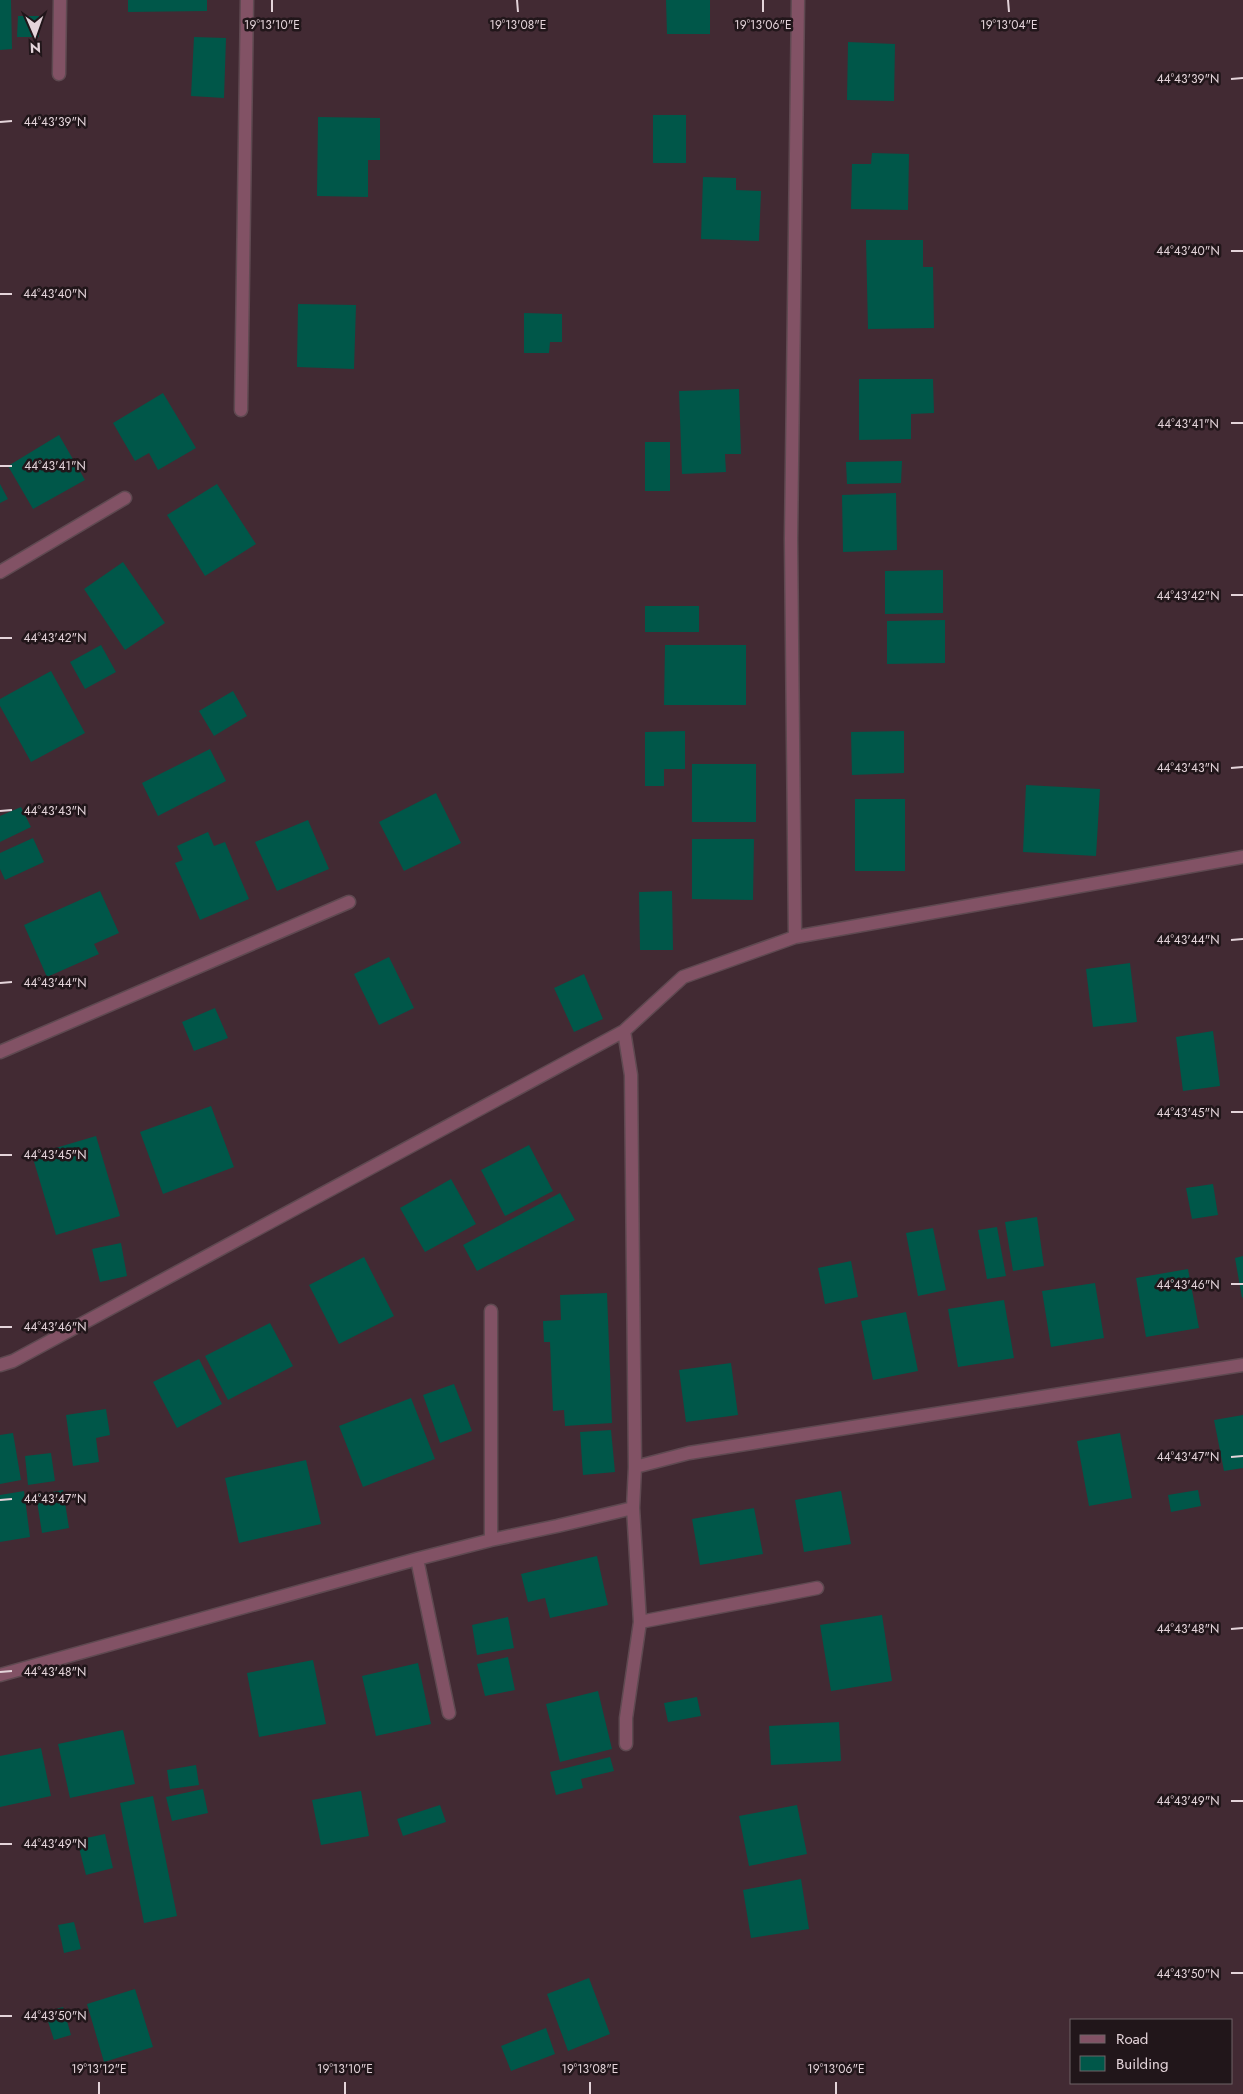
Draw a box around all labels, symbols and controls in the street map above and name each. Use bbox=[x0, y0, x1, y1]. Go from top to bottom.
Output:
north arrow bbox=[10, 10, 60, 60]
text: 19°13'10"E bbox=[244, 16, 300, 34]
text: 19°13'08"E bbox=[490, 16, 546, 34]
text: 19°13'06"E bbox=[734, 16, 792, 34]
text: 19°13'04"E bbox=[980, 16, 1038, 34]
text: N bbox=[30, 38, 41, 58]
text: 44°43'39"N bbox=[1157, 70, 1219, 88]
text: 44°43'39"N bbox=[24, 113, 86, 131]
text: 44°43'40"N bbox=[1156, 242, 1220, 260]
text: 44°43'40"N bbox=[23, 285, 87, 303]
text: 44°43'41"N bbox=[1157, 415, 1219, 433]
text: 44°43'41"N bbox=[24, 457, 86, 475]
text: 44°43'42"N bbox=[1156, 587, 1220, 605]
text: 44°43'42"N bbox=[23, 629, 87, 647]
text: 44°43'43"N bbox=[1157, 759, 1219, 777]
text: 44°43'43"N bbox=[24, 802, 86, 820]
text: 44°43'44"N bbox=[1156, 931, 1220, 949]
text: 44°43'44"N bbox=[23, 974, 87, 992]
text: 44°43'45"N bbox=[1157, 1104, 1219, 1122]
text: 44°43'45"N bbox=[24, 1146, 86, 1164]
text: 44°43'46"N bbox=[1156, 1276, 1220, 1294]
text: 44°43'46"N bbox=[23, 1318, 87, 1336]
text: 44°43'47"N bbox=[1157, 1448, 1219, 1466]
text: 44°43'47"N bbox=[24, 1490, 86, 1508]
text: 44°43'48"N bbox=[1157, 1620, 1219, 1638]
text: 44°43'48"N bbox=[24, 1663, 86, 1681]
text: 44°43'49"N bbox=[1156, 1792, 1220, 1810]
text: 44°43'49"N bbox=[23, 1835, 87, 1853]
text: 44°43'50"N bbox=[1156, 1965, 1220, 1983]
text: 44°43'50"N bbox=[23, 2007, 87, 2025]
legend bbox=[1070, 2019, 1233, 2084]
text: Road bbox=[1116, 2028, 1148, 2050]
text: Building bbox=[1116, 2053, 1168, 2075]
text: 19°13'12"E bbox=[71, 2060, 127, 2078]
text: 19°13'10"E bbox=[317, 2060, 373, 2078]
text: 19°13'08"E bbox=[562, 2060, 618, 2078]
text: 19°13'06"E bbox=[807, 2060, 865, 2078]

